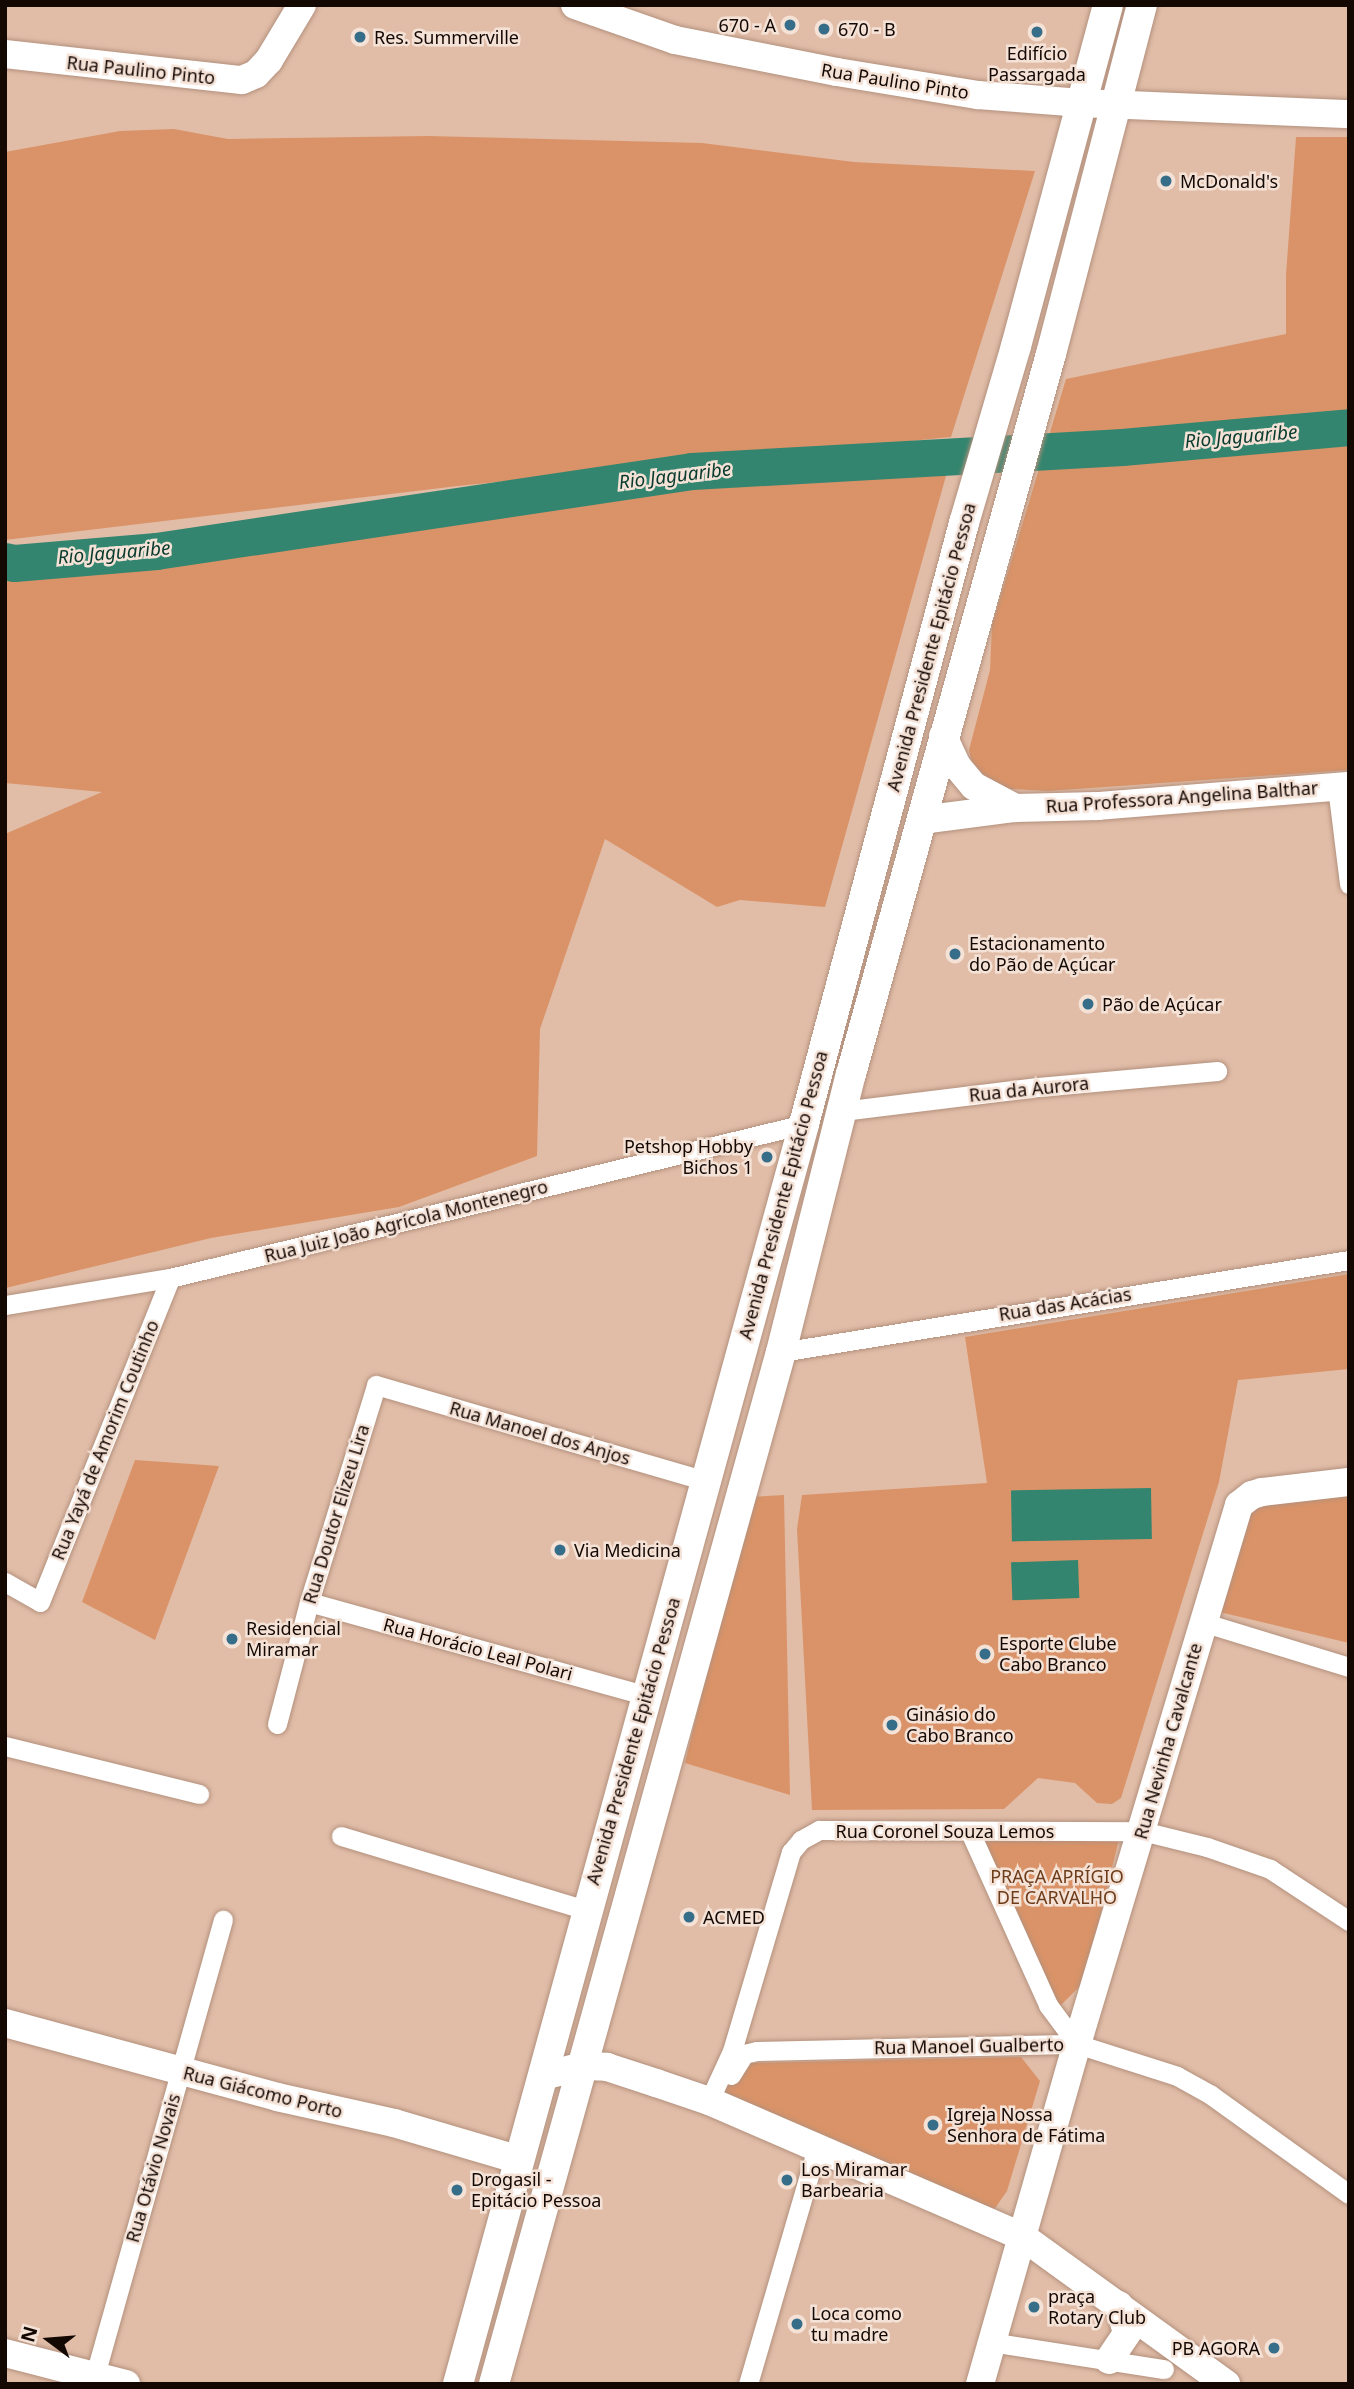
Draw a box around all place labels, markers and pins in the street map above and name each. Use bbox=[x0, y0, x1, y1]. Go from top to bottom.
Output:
place label: 670 - A bbox=[718, 14, 776, 36]
marker: 670 - A bbox=[782, 17, 798, 33]
place label: 670 - B bbox=[838, 18, 896, 40]
marker: 670 - B bbox=[816, 21, 832, 37]
marker: Edifício Passargada bbox=[1029, 24, 1045, 40]
place label: Res. Summerville bbox=[374, 26, 519, 48]
marker: Res. Summerville bbox=[352, 29, 368, 45]
place label: Edifício Passargada bbox=[988, 43, 1086, 86]
place label: McDonald's bbox=[1180, 170, 1278, 192]
marker: McDonald's bbox=[1158, 173, 1174, 189]
place label: Estacionamento do Pão de Açúcar bbox=[969, 933, 1116, 976]
marker: Estacionamento do Pão de Açúcar bbox=[947, 946, 963, 962]
place label: Pão de Açúcar bbox=[1102, 993, 1222, 1015]
marker: Pão de Açúcar bbox=[1080, 996, 1096, 1012]
place label: Petshop Hobby Bichos 1 bbox=[624, 1136, 753, 1178]
marker: Petshop Hobby Bichos 1 bbox=[759, 1149, 775, 1165]
place label: Via Medicina bbox=[574, 1539, 681, 1561]
marker: Via Medicina bbox=[552, 1542, 568, 1558]
place label: Residencial Miramar bbox=[246, 1618, 341, 1660]
marker: Residencial Miramar bbox=[224, 1631, 240, 1647]
place label: Esporte Clube Cabo Branco bbox=[999, 1633, 1117, 1676]
marker: Esporte Clube Cabo Branco bbox=[977, 1646, 993, 1662]
place label: Ginásio do Cabo Branco bbox=[906, 1704, 1014, 1746]
marker: Ginásio do Cabo Branco bbox=[884, 1717, 900, 1733]
place label: ACMED bbox=[703, 1906, 765, 1928]
marker: ACMED bbox=[681, 1909, 697, 1925]
place label: Igreja Nossa Senhora de Fátima bbox=[947, 2104, 1105, 2146]
marker: Igreja Nossa Senhora de Fátima bbox=[925, 2117, 941, 2133]
place label: Los Miramar Barbearia bbox=[801, 2159, 907, 2202]
place label: Drogasil - Epitácio Pessoa bbox=[471, 2169, 601, 2212]
marker: Los Miramar Barbearia bbox=[779, 2172, 795, 2188]
marker: Drogasil - Epitácio Pessoa bbox=[449, 2182, 465, 2198]
place label: praça Rotary Club bbox=[1048, 2286, 1146, 2328]
marker: praça Rotary Club bbox=[1026, 2299, 1042, 2315]
place label: Loca como tu madre bbox=[811, 2303, 902, 2346]
marker: Loca como tu madre bbox=[789, 2316, 805, 2332]
place label: PB AGORA bbox=[1172, 2337, 1260, 2359]
marker: PB AGORA bbox=[1266, 2340, 1282, 2356]

